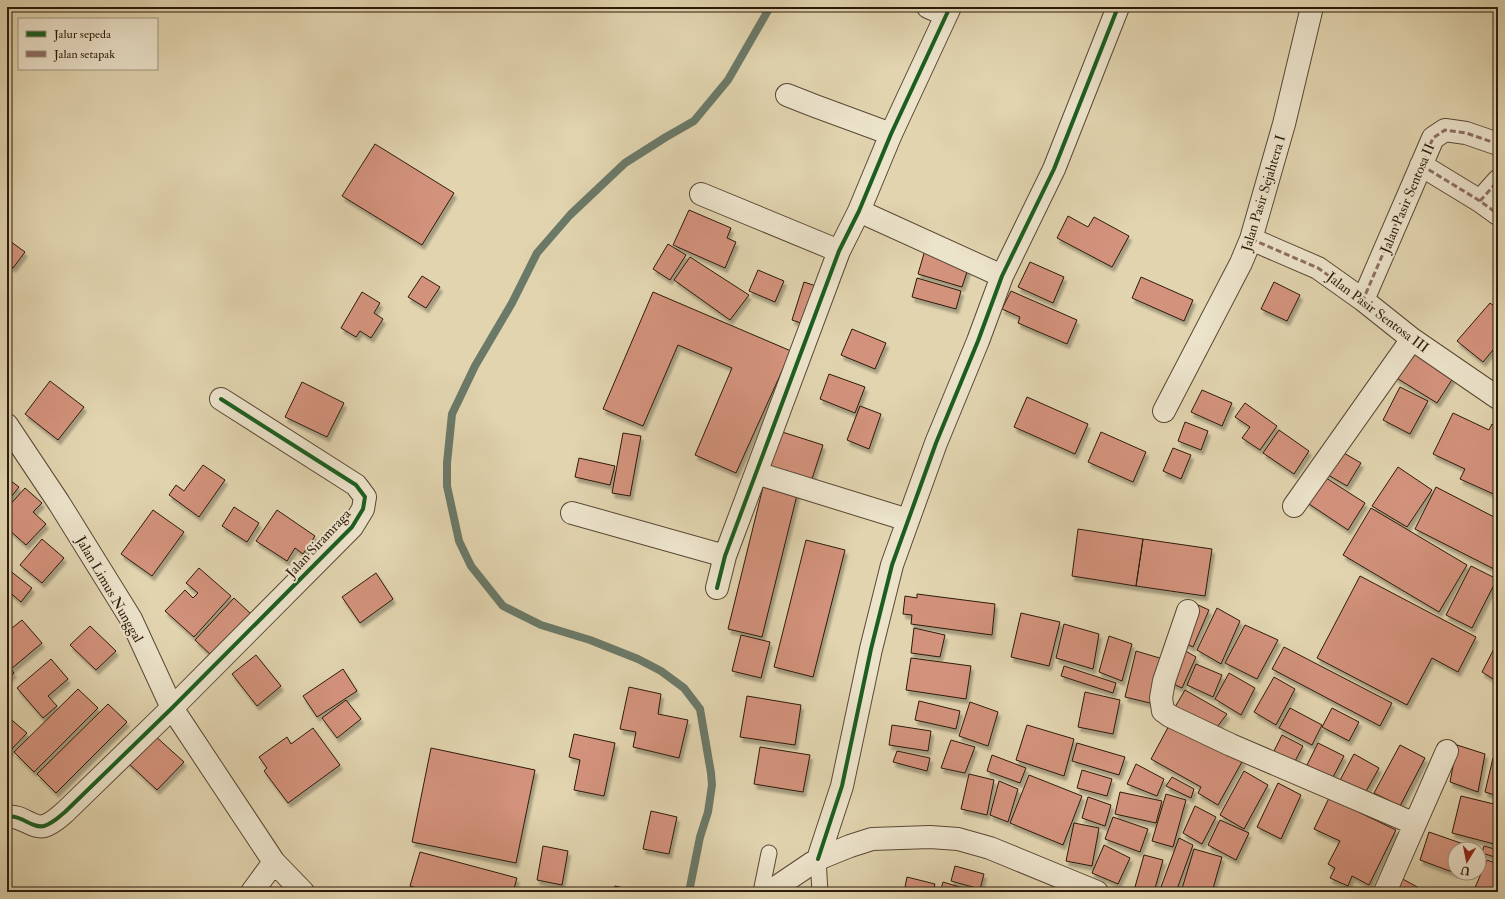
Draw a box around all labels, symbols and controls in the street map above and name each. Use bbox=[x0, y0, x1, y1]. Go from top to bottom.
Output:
legend bbox=[18, 18, 158, 70]
text: Jalur sepeda bbox=[53, 27, 112, 42]
text: Jalan setapak bbox=[53, 47, 115, 62]
street label: Jalan Pasir Sejahtera I bbox=[1237, 133, 1289, 254]
street label: Jalan Pasir Sentosa II bbox=[1376, 140, 1438, 257]
street label: Jalan Pasir Sentosa III bbox=[1323, 268, 1432, 357]
street label: Jalan Siramraga bbox=[282, 505, 355, 582]
street label: Jalan Limus Nunggal bbox=[72, 532, 147, 646]
north arrow bbox=[1447, 841, 1487, 881]
text: U bbox=[1459, 863, 1471, 878]

